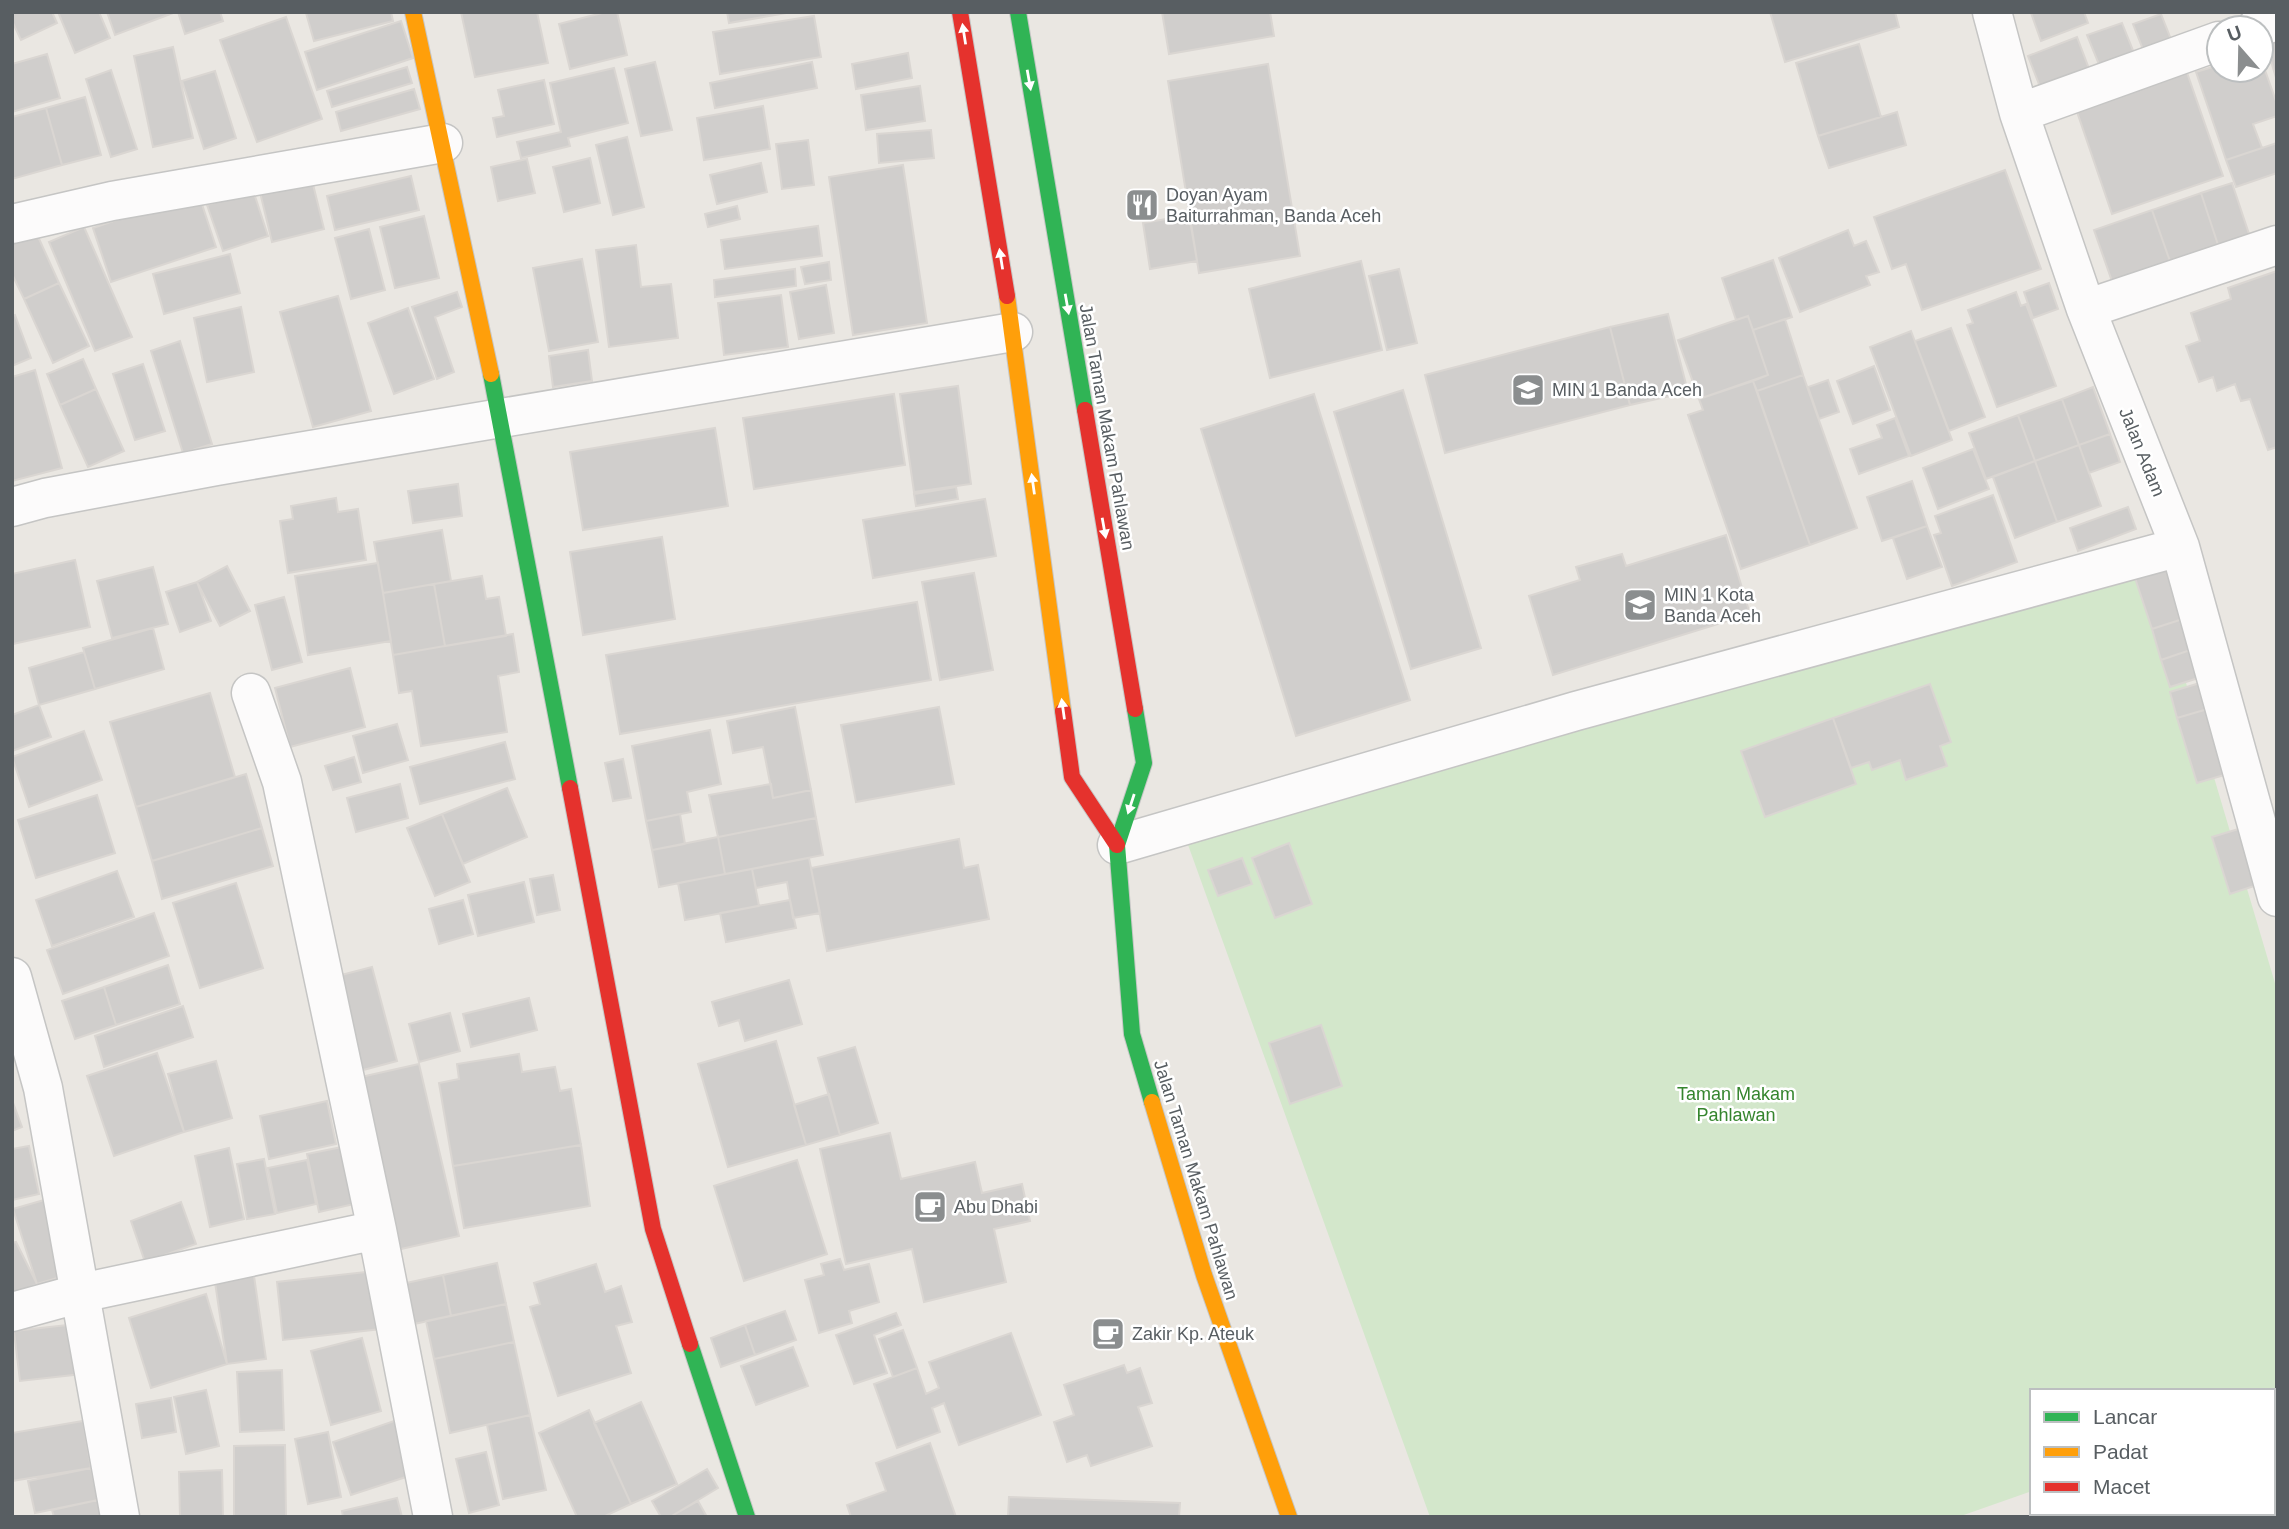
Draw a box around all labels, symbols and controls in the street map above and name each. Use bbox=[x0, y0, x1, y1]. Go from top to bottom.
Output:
north arrow bbox=[2205, 14, 2275, 84]
text: U bbox=[2224, 21, 2244, 46]
one-way arrow bbox=[958, 23, 969, 45]
one-way arrow bbox=[1024, 69, 1035, 91]
place label: Doyan Ayam Baiturrahman, Banda Aceh bbox=[1166, 185, 1381, 226]
restaurant icon: Doyan Ayam Baiturrahman, Banda Aceh bbox=[1123, 186, 1161, 224]
one-way arrow bbox=[995, 248, 1006, 270]
one-way arrow bbox=[1062, 293, 1073, 315]
street label: Jalan Taman Makam Pahlawan bbox=[1075, 302, 1139, 552]
school or university icon: MIN 1 Banda Aceh bbox=[1509, 371, 1547, 409]
place label: MIN 1 Banda Aceh bbox=[1552, 380, 1702, 400]
street label: Jalan Adam bbox=[2115, 405, 2169, 499]
one-way arrow bbox=[1027, 473, 1038, 495]
one-way arrow bbox=[1099, 517, 1110, 539]
place label: MIN 1 Kota Banda Aceh bbox=[1664, 585, 1761, 626]
school or university icon: MIN 1 Kota Banda Aceh bbox=[1621, 586, 1659, 624]
one-way arrow bbox=[1058, 698, 1069, 720]
one-way arrow bbox=[1125, 793, 1135, 814]
street label: Jalan Taman Makam Pahlawan bbox=[1150, 1058, 1242, 1302]
park label: Taman Makam Pahlawan bbox=[1677, 1084, 1795, 1125]
cafe icon: Abu Dhabi bbox=[911, 1188, 949, 1226]
place label: Abu Dhabi bbox=[954, 1197, 1038, 1217]
cafe icon: Zakir Kp. Ateuk bbox=[1089, 1315, 1127, 1353]
place label: Zakir Kp. Ateuk bbox=[1132, 1324, 1255, 1344]
legend bbox=[2030, 1389, 2275, 1515]
text: Lancar bbox=[2093, 1405, 2157, 1428]
text: Padat bbox=[2093, 1440, 2148, 1463]
text: Macet bbox=[2093, 1475, 2150, 1498]

